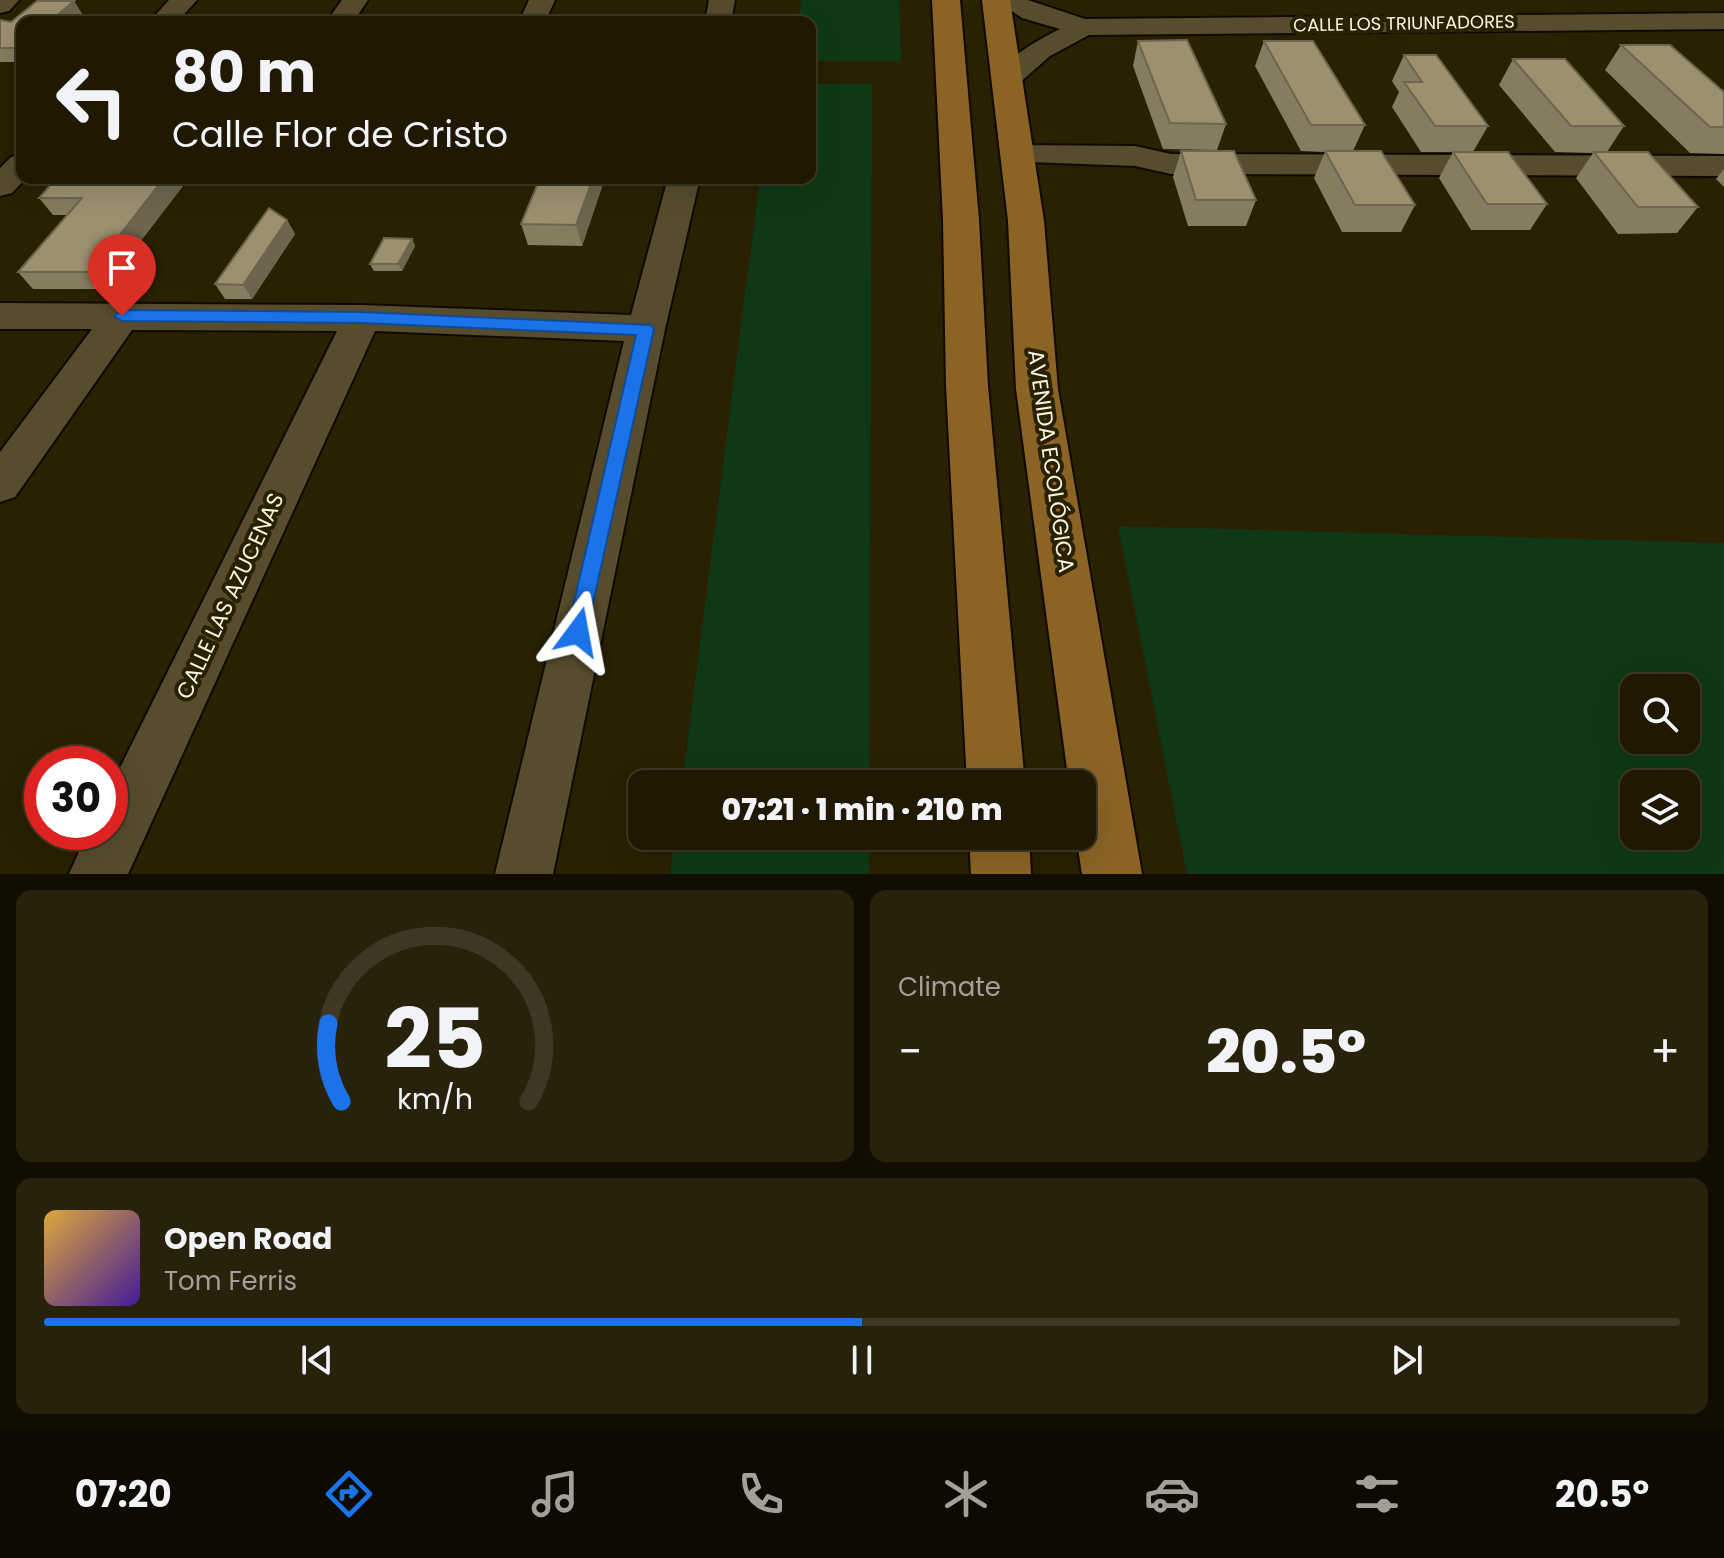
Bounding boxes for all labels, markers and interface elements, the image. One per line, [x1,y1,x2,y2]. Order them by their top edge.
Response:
street label: CALLE LOS TRIUNFADORES [1293,9,1515,37]
text: 80 m [172,33,316,112]
icon: left [40,48,144,152]
text: Calle Flor de Cristo [172,109,508,160]
pin [88,234,156,316]
icon: arrive [100,246,144,290]
street label: AVENIDA ECOLÓGICA [1020,348,1082,575]
street label: CALLE LAS AZUCENAS [169,488,291,704]
position arrow [536,590,620,674]
map controls [1620,674,1700,850]
button: search [1620,674,1700,754]
speed limit sign: 30 [24,746,128,850]
button: layers [1620,770,1700,850]
text: 07:21 · 1 min · 210 m [722,788,1002,831]
text: Climate [898,969,1001,1005]
text: 25 [384,981,486,1097]
text: 20.5° [1206,1010,1366,1094]
text: − [898,1021,922,1082]
text: + [1650,1021,1680,1082]
text: km/h [397,1079,473,1119]
text: Open Road [164,1217,332,1260]
text: Tom Ferris [164,1263,297,1299]
icon: previous [295,1338,339,1382]
icon: pause [840,1338,884,1382]
icon: next [1385,1338,1429,1382]
icon: directions [321,1466,377,1522]
icon: music [527,1466,583,1522]
icon: phone [733,1466,789,1522]
icon: climate [938,1466,994,1522]
icon: car [1144,1466,1200,1522]
icon: filters [1349,1466,1405,1522]
text: 07:20 [75,1469,172,1520]
text: 20.5° [1555,1469,1649,1520]

